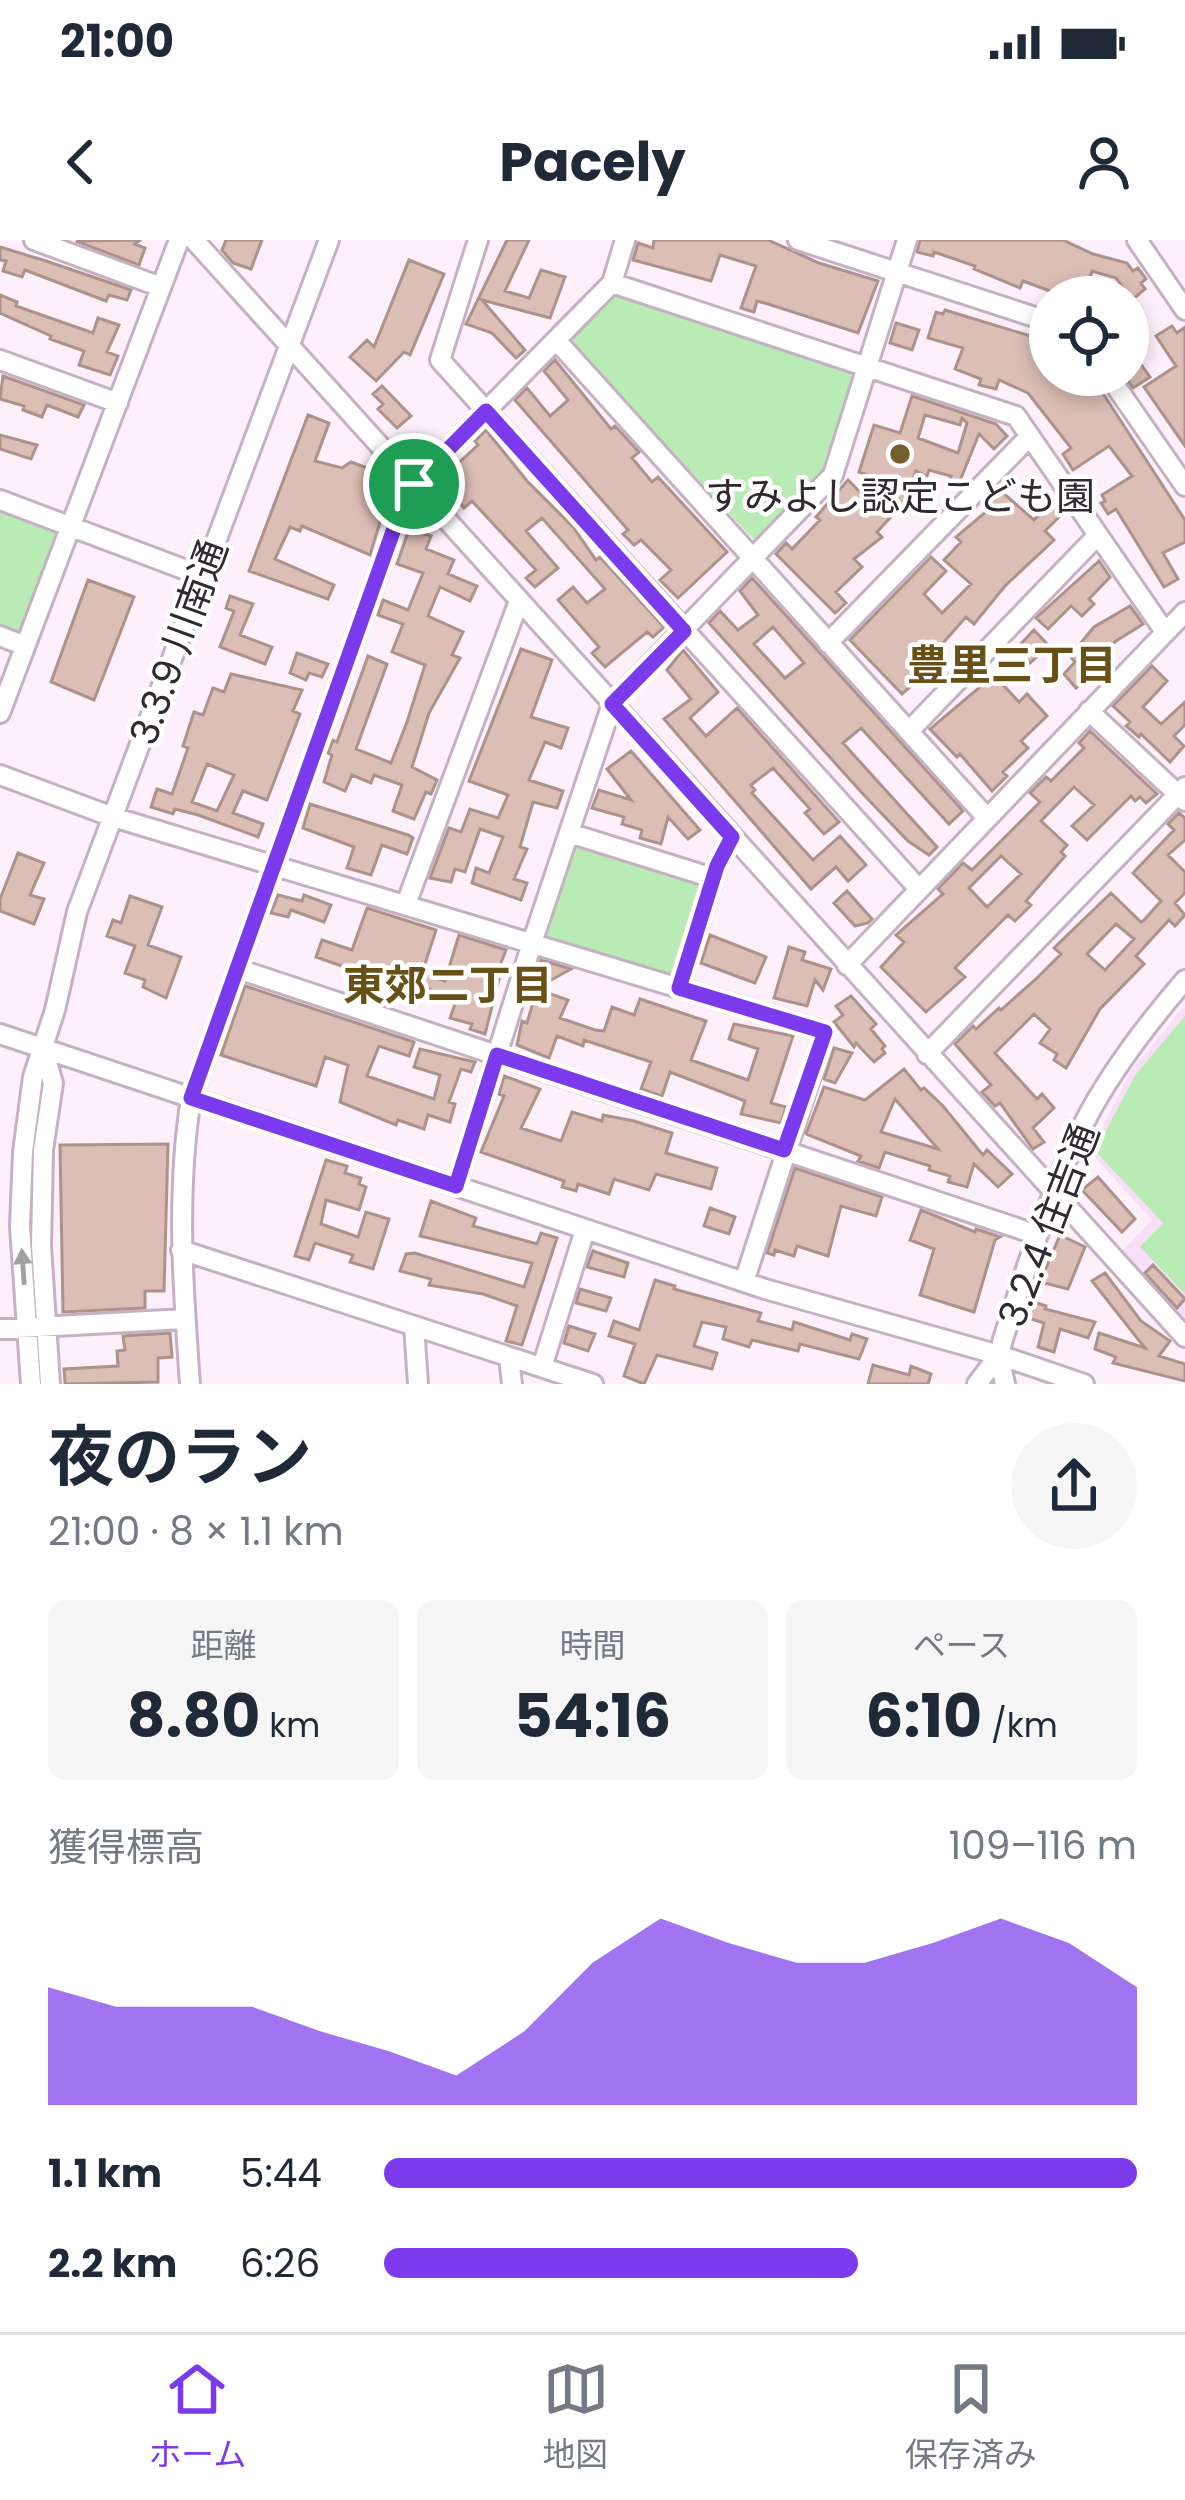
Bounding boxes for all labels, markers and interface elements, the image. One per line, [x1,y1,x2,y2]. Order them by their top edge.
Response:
text: 21:00 [60,10,174,73]
text: Pacely [499,124,686,200]
icon: back [48,129,114,195]
icon: person [1071,129,1137,195]
map controls [1029,276,1149,396]
button: locate [1029,276,1149,396]
pin [363,433,465,535]
marker: すみよし認定こども園 [887,441,913,467]
icon: arrive [381,451,447,517]
place label: すみよし認定こども園 [705,469,1095,524]
street label: 3.3.9 川南通 [116,532,241,752]
district label: 豊里三丁目 [907,636,1117,695]
district label: 東郊二丁目 [343,956,553,1015]
street label: 3.2.4 住吉通 [984,1116,1112,1335]
one-way arrow [13,1247,32,1285]
text: 夜のラン [48,1411,312,1503]
button: share [1011,1423,1137,1549]
text: 21:00 · 8 × 1.1 km [48,1504,344,1559]
text: 距離 [191,1622,257,1669]
text: 時間 [560,1622,626,1669]
text: ペース [913,1622,1010,1669]
text: 8.80 [127,1674,261,1758]
text: 54:16 [514,1674,671,1758]
text: 6:10 [865,1674,982,1758]
text: km [261,1702,320,1749]
text: /km [982,1702,1058,1749]
text: 109–116 m [949,1818,1137,1873]
text: 獲得標高 [48,1820,204,1875]
text: 1.1 km [48,2146,162,2201]
text: 5:44 [240,2146,322,2201]
text: 2.2 km [48,2236,177,2291]
text: 6:26 [240,2236,320,2291]
tab: ホーム [148,2356,246,2480]
tab: 地図 [543,2356,609,2480]
tab: 保存済み [905,2356,1037,2480]

